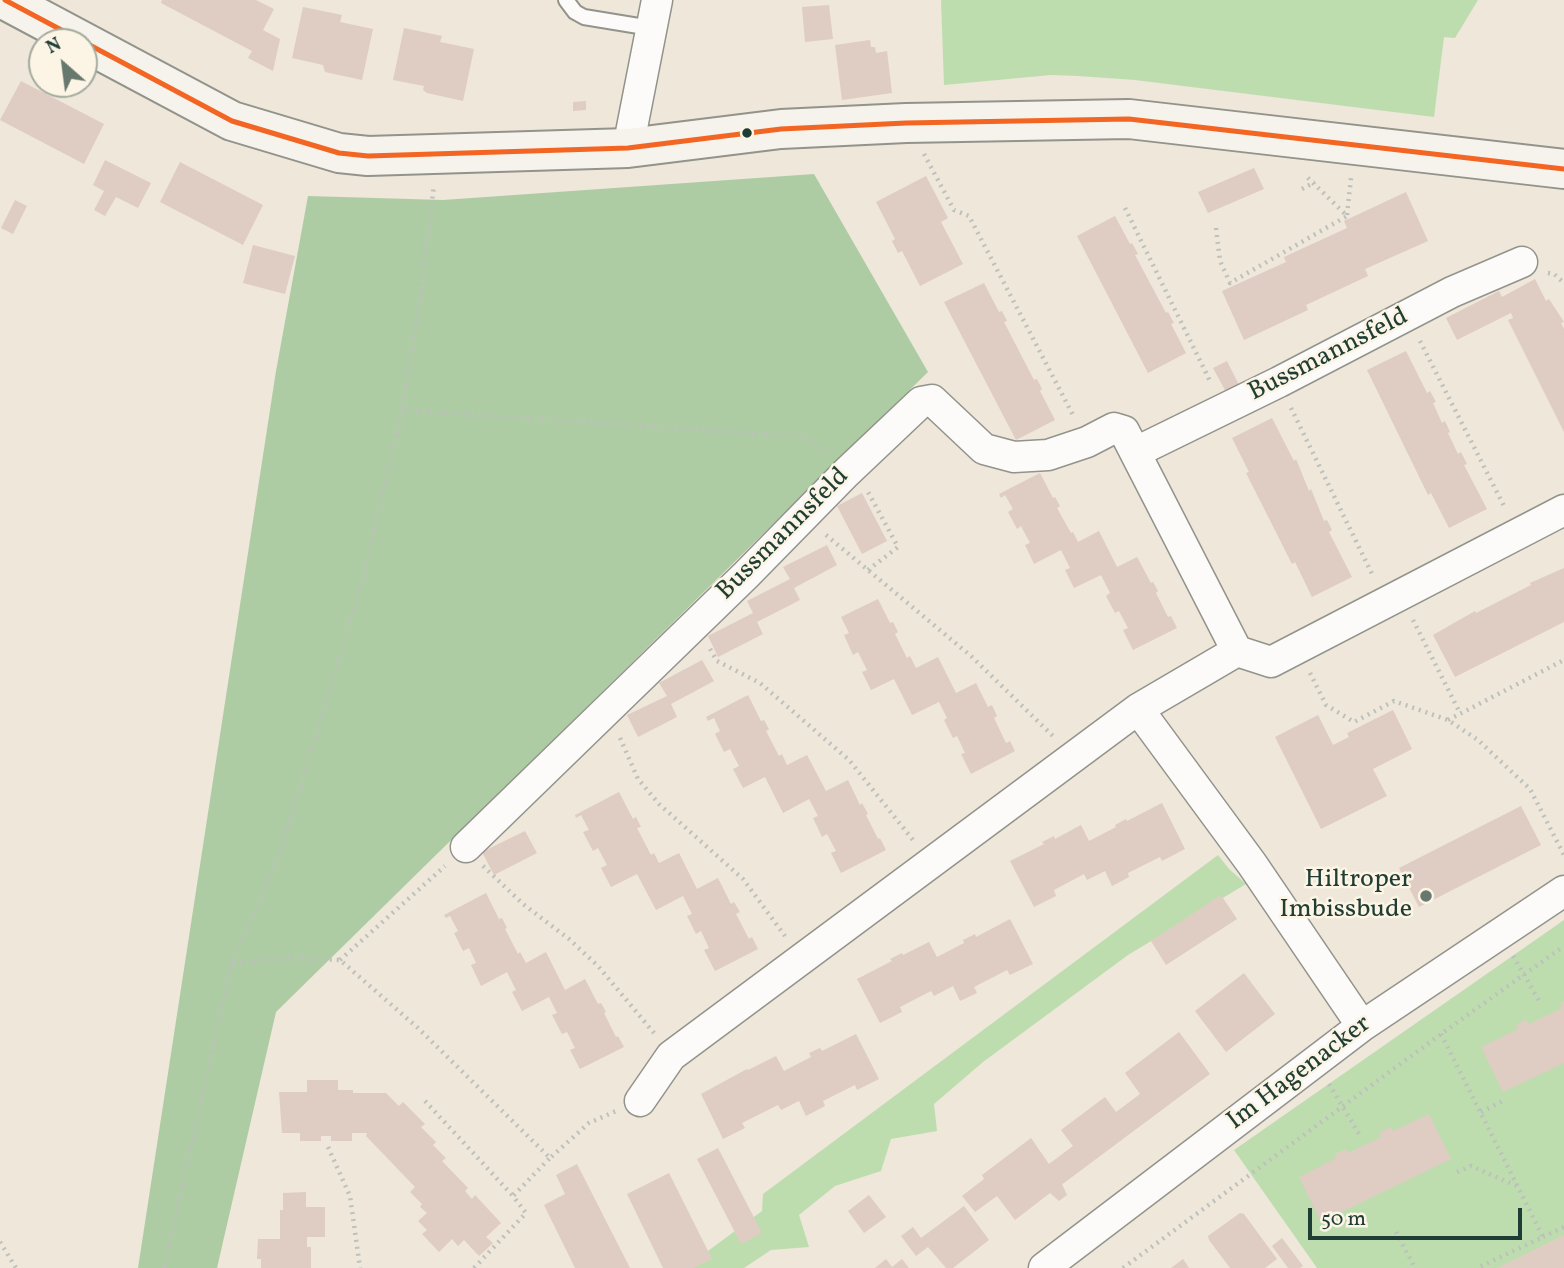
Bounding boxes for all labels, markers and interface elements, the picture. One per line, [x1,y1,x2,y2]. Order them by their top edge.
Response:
north arrow [28,28,98,98]
text: N [42,32,66,61]
unlabelled marker [740,126,754,140]
street label: Bussmannsfeld [1244,302,1414,410]
street label: Bussmannsfeld [711,462,857,608]
place label: Hiltroper Imbissbude [1280,865,1412,926]
marker: Hiltroper Imbissbude [1418,888,1434,904]
street label: Im Hagenacker [1222,1010,1378,1138]
scale bar [1312,1194,1526,1238]
text: 50 m [1321,1205,1366,1234]

